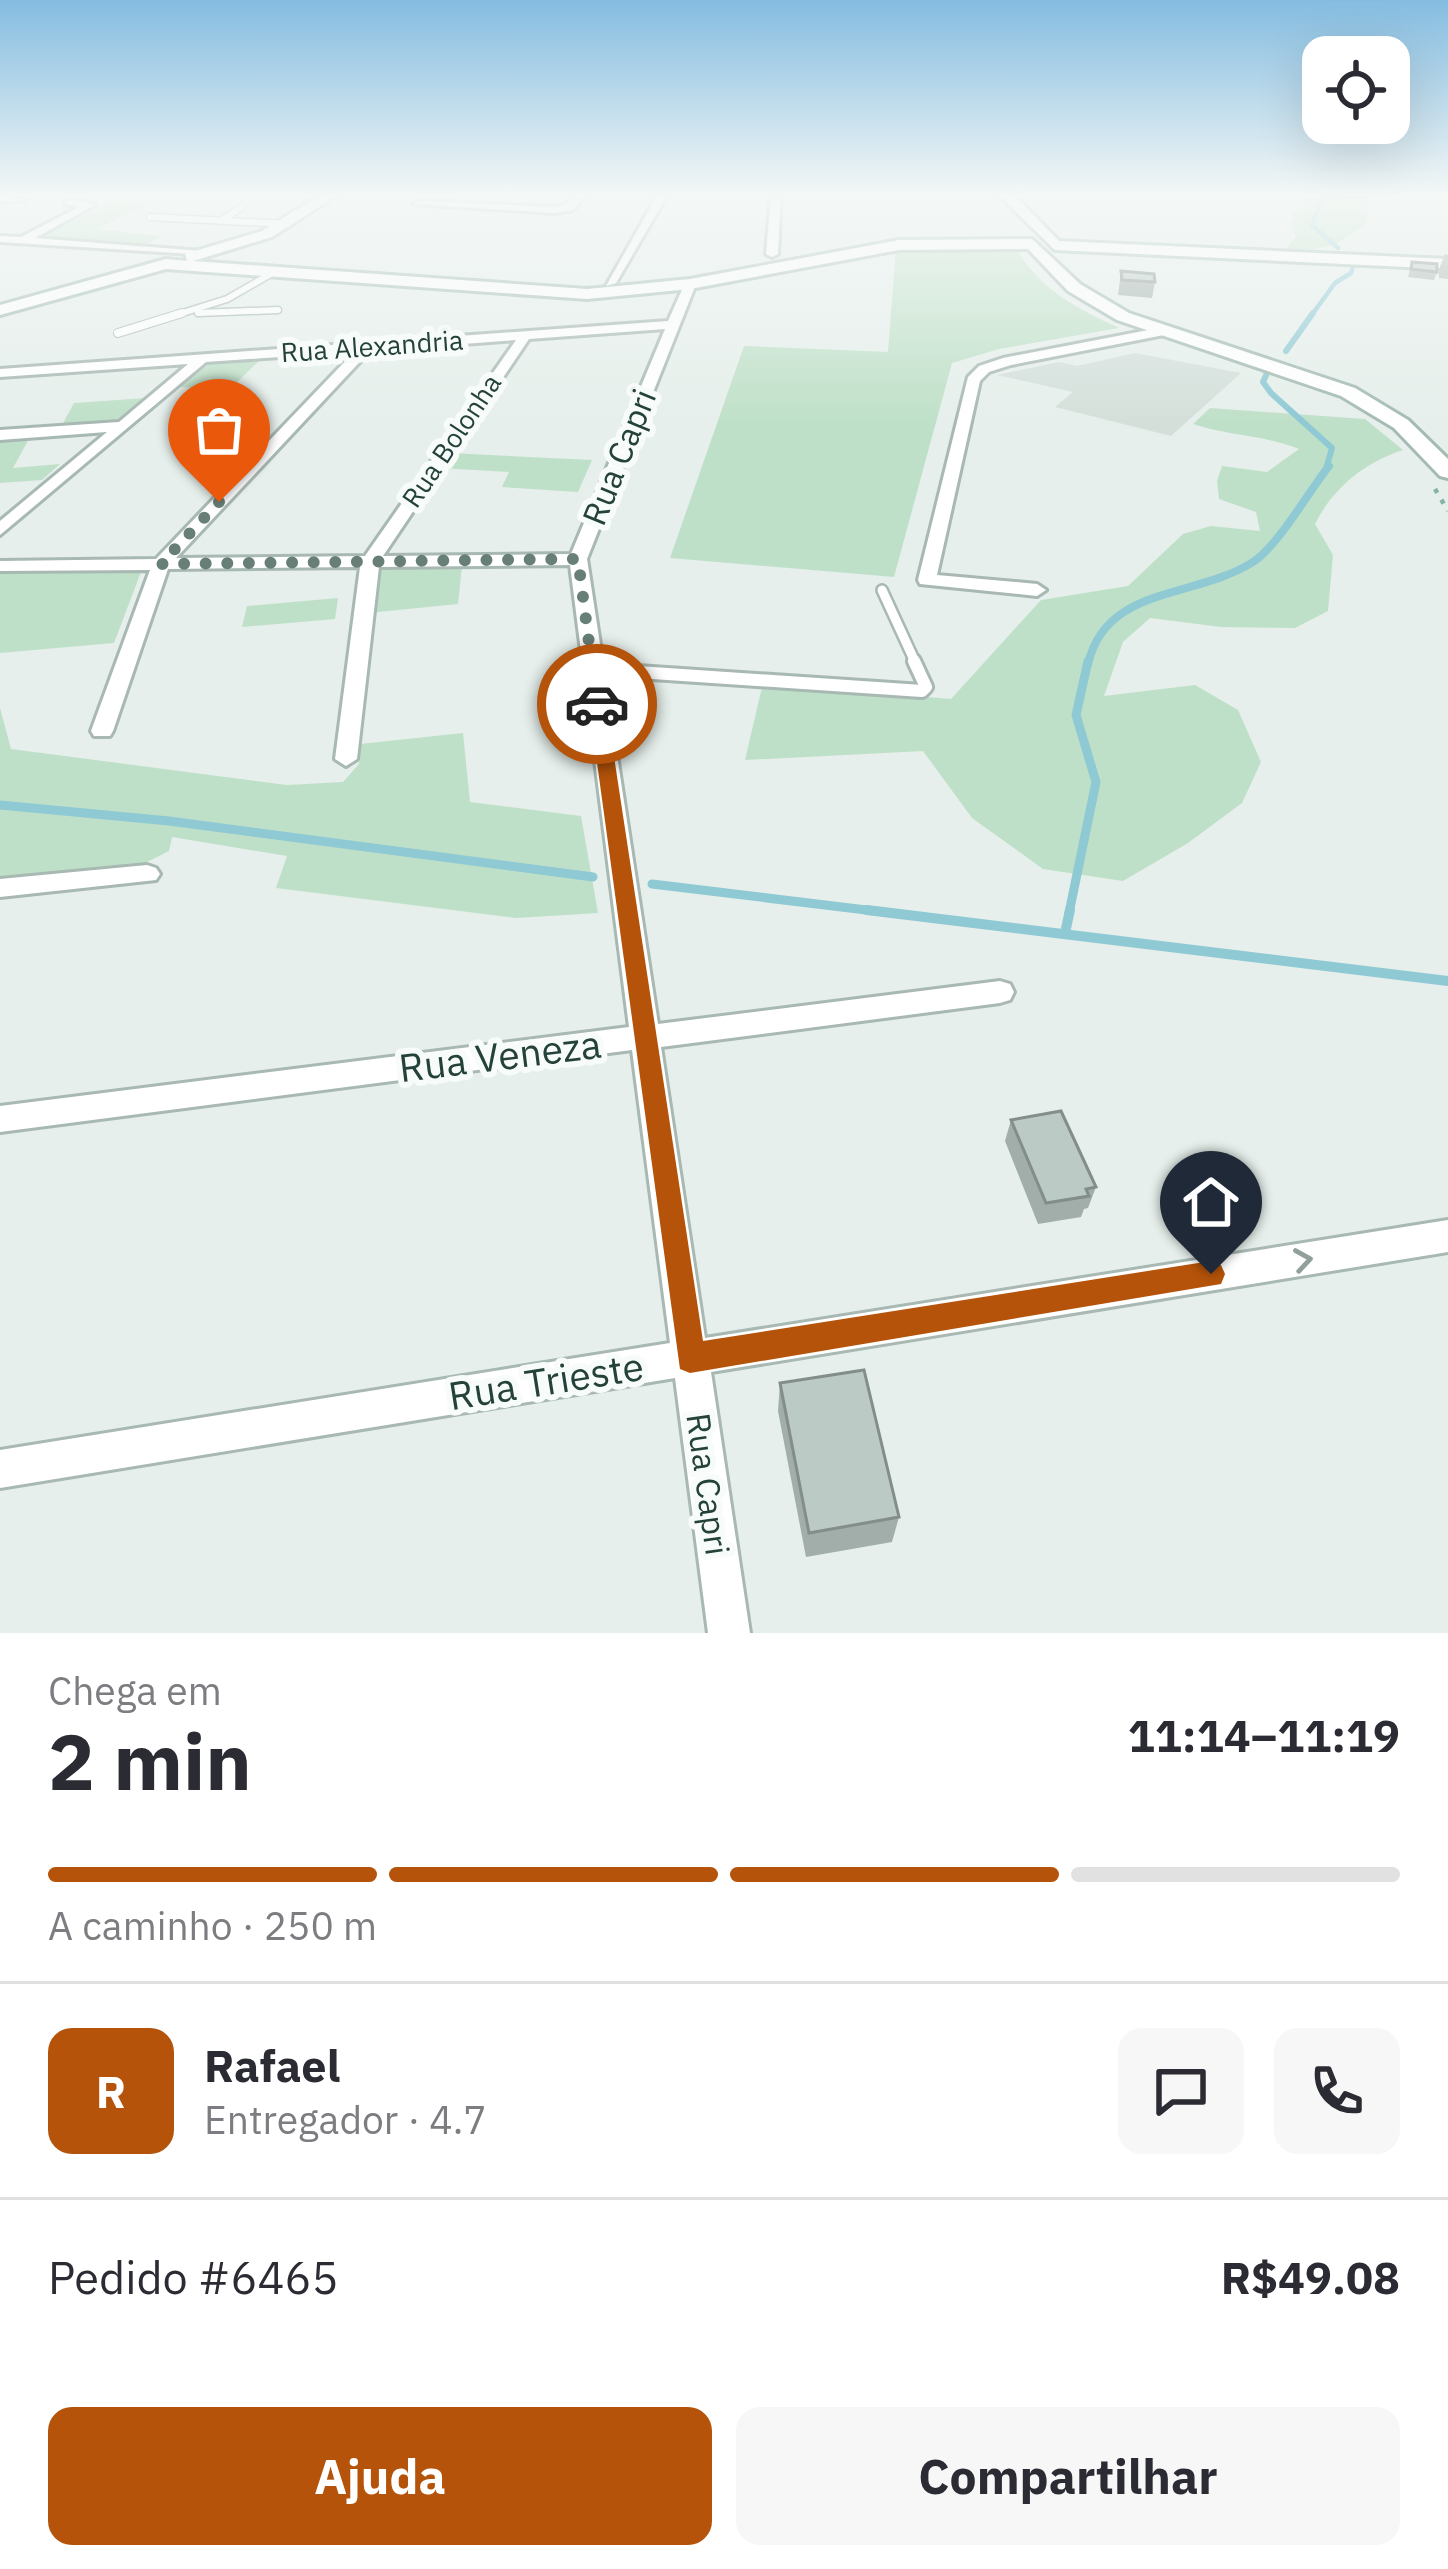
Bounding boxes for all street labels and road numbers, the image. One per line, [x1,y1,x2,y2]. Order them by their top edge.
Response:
street label: Rua Alexandria [280,322,464,369]
street label: Rua Bolonha [393,367,508,514]
street label: Rua Capri [572,383,665,531]
street label: Rua Veneza [396,1018,604,1093]
street label: Rua Trieste [445,1340,647,1421]
street label: Rua Capri [677,1410,740,1558]

